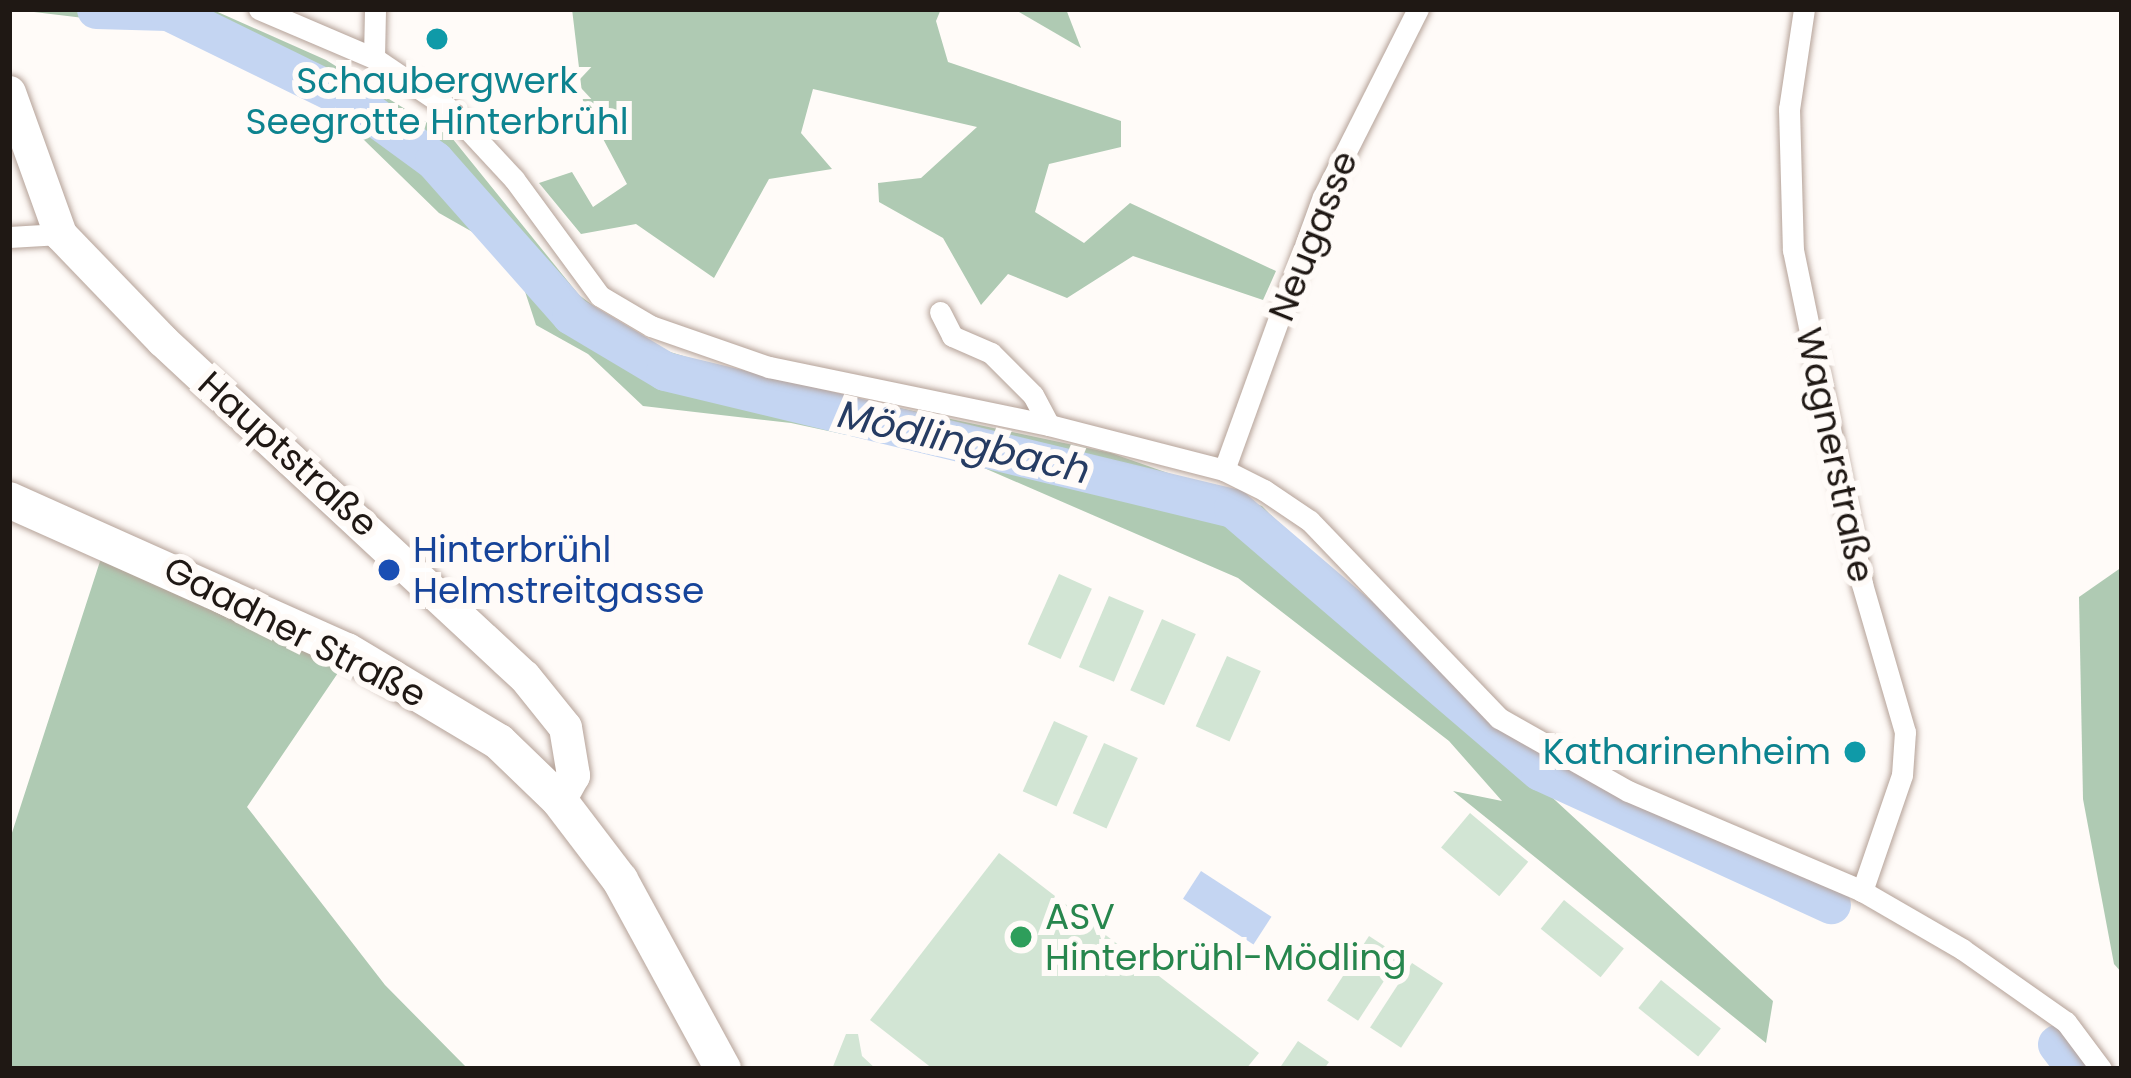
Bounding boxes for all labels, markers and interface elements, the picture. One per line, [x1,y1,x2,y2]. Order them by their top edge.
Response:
marker: Schaubergwerk Seegrotte Hinterbrühl [424,26,450,52]
place label: Schaubergwerk Seegrotte Hinterbrühl [245,58,629,143]
street label: Neugasse [1259,145,1367,327]
street label: Wagnerstraße [1787,324,1883,586]
street label: Hauptstraße [189,362,387,546]
water label: Mödlingbach [834,391,1094,495]
place label: Hinterbrühl Helmstreitgasse [413,527,704,612]
street label: Gaadner Straße [157,547,433,717]
marker: Hinterbrühl Helmstreitgasse [376,557,402,583]
place label: Katharinenheim [1543,730,1831,774]
marker: Katharinenheim [1842,739,1868,765]
place label: ASV Hinterbrühl-Mödling [1045,894,1407,979]
marker: ASV Hinterbrühl-Mödling [1008,924,1034,950]

